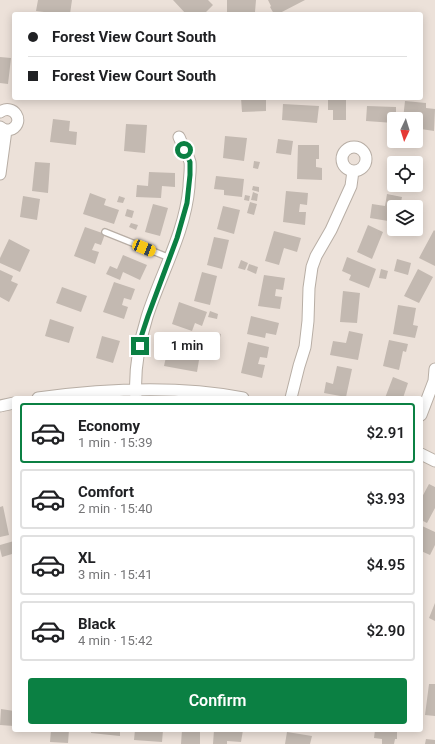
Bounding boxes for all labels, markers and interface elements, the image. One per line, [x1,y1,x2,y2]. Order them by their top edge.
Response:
text: Forest View Court South [52,28,216,46]
text: Forest View Court South [52,67,216,85]
north arrow [387,112,423,148]
map controls [387,112,423,236]
route start [175,141,193,159]
button: locate [387,156,423,192]
button: layers [387,200,423,236]
car [131,238,157,258]
callout: 1 min [154,332,220,360]
route end [131,337,149,355]
text: 1 min [171,338,203,353]
icon: car [30,415,66,451]
text: Economy [78,417,140,435]
text: $2.91 [366,424,405,442]
text: 1 min · 15:39 [78,435,153,450]
icon: car [30,481,66,517]
text: Comfort [78,483,134,501]
text: $3.93 [366,490,405,508]
text: 2 min · 15:40 [78,501,153,516]
icon: car [30,547,66,583]
text: XL [78,549,96,567]
text: $4.95 [366,556,405,574]
text: 3 min · 15:41 [78,567,153,582]
icon: car [30,613,66,649]
text: Black [78,615,115,633]
text: $2.90 [366,622,405,640]
text: 4 min · 15:42 [78,633,153,648]
button: Confirm [28,678,407,724]

